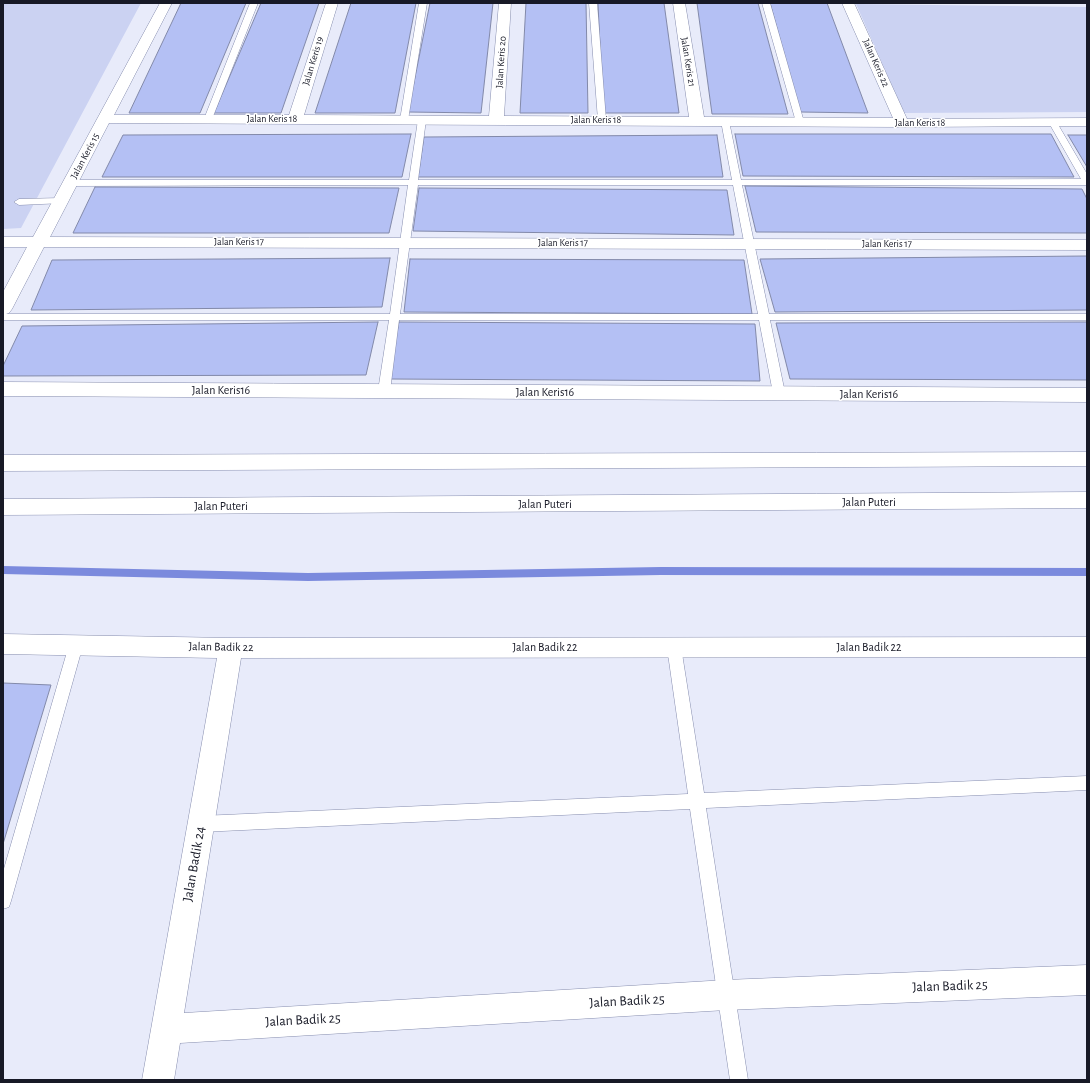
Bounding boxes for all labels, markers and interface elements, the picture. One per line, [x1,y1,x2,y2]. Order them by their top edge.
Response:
street label: Jalan Keris 19 [300,35,326,87]
street label: Jalan Keris 20 [493,36,509,88]
street label: Jalan Keris 21 [678,36,698,88]
street label: Jalan Keris 22 [860,37,892,89]
street label: Jalan Keris 18 [247,113,297,125]
street label: Jalan Keris 18 [571,114,621,126]
street label: Jalan Keris 18 [895,117,945,129]
street label: Jalan Keris 15 [68,131,102,181]
street label: Jalan Keris 17 [214,236,264,248]
street label: Jalan Keris 17 [538,237,588,249]
street label: Jalan Keris 17 [862,238,912,250]
street label: Jalan Keris16 [192,383,250,397]
street label: Jalan Keris16 [516,385,574,399]
street label: Jalan Keris16 [840,387,898,401]
street label: Jalan Puteri [842,495,896,509]
street label: Jalan Puteri [518,497,572,511]
street label: Jalan Puteri [194,499,248,513]
street label: Jalan Badik 22 [188,639,254,655]
street label: Jalan Badik 22 [512,640,578,654]
street label: Jalan Badik 22 [836,640,902,654]
street label: Jalan Badik 24 [179,825,209,903]
street label: Jalan Badik 25 [912,976,988,996]
street label: Jalan Badik 25 [589,991,665,1011]
street label: Jalan Badik 25 [265,1010,341,1030]

